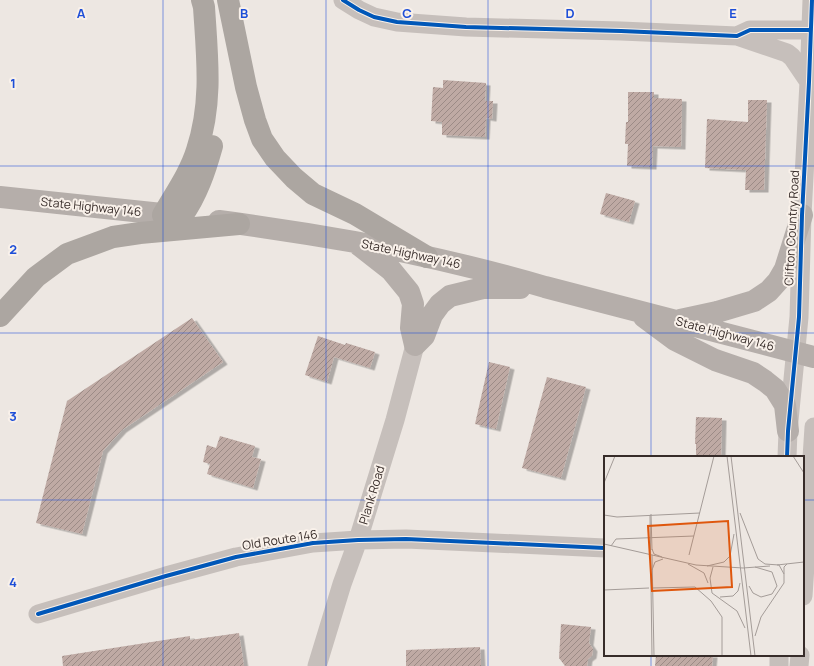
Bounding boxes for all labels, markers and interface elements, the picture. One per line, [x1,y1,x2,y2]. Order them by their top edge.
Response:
text: A [77,4,86,22]
text: B [240,4,248,22]
text: C [402,4,412,22]
text: D [565,4,575,22]
text: E [729,4,737,22]
text: 1 [10,74,16,92]
street label: Clifton Country Road [780,170,803,286]
street label: State Highway 146 [40,193,142,220]
street label: State Highway 146 [360,235,462,272]
text: 2 [9,240,17,258]
street label: State Highway 146 [674,312,776,355]
text: 3 [9,407,17,425]
inset map [604,456,804,656]
street label: Plank Road [355,463,389,526]
street label: Old Route 146 [241,525,319,554]
text: 4 [9,573,17,591]

